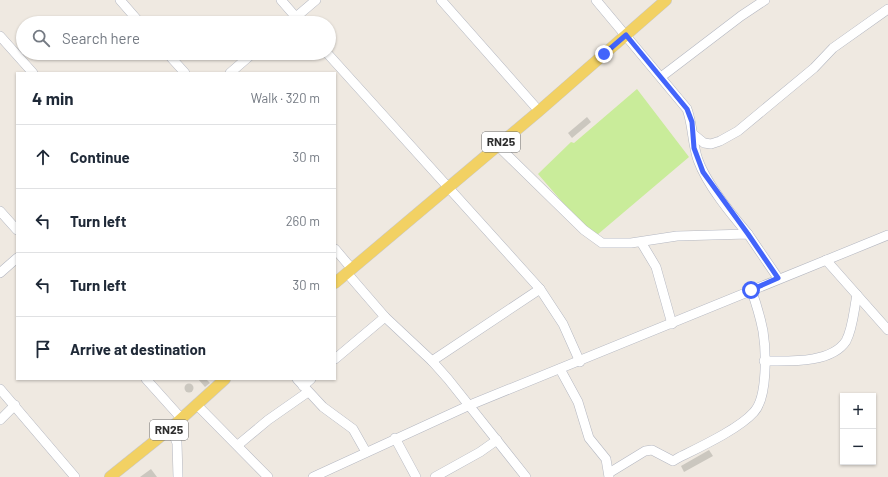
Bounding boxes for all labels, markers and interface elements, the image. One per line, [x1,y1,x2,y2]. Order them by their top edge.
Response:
search box [16,16,336,60]
icon: search [30,27,52,49]
text: Search here [62,29,140,47]
route end [595,45,613,63]
text: 4 min [32,88,74,108]
text: Walk · 320 m [251,90,320,106]
road number: RN25 [482,132,520,152]
icon: ahead [32,146,54,168]
text: Continue [70,148,130,166]
text: 30 m [293,149,320,165]
icon: left [32,210,54,232]
text: Turn left [70,212,126,230]
text: 260 m [286,213,320,229]
icon: left [32,274,54,296]
text: Turn left [70,276,126,294]
text: 30 m [293,277,320,293]
route start [742,281,760,299]
icon: arrive [32,338,54,360]
text: Arrive at destination [70,340,206,358]
map controls [840,393,876,465]
button: + [840,393,876,429]
road number: RN25 [150,420,188,440]
button: − [840,429,876,465]

